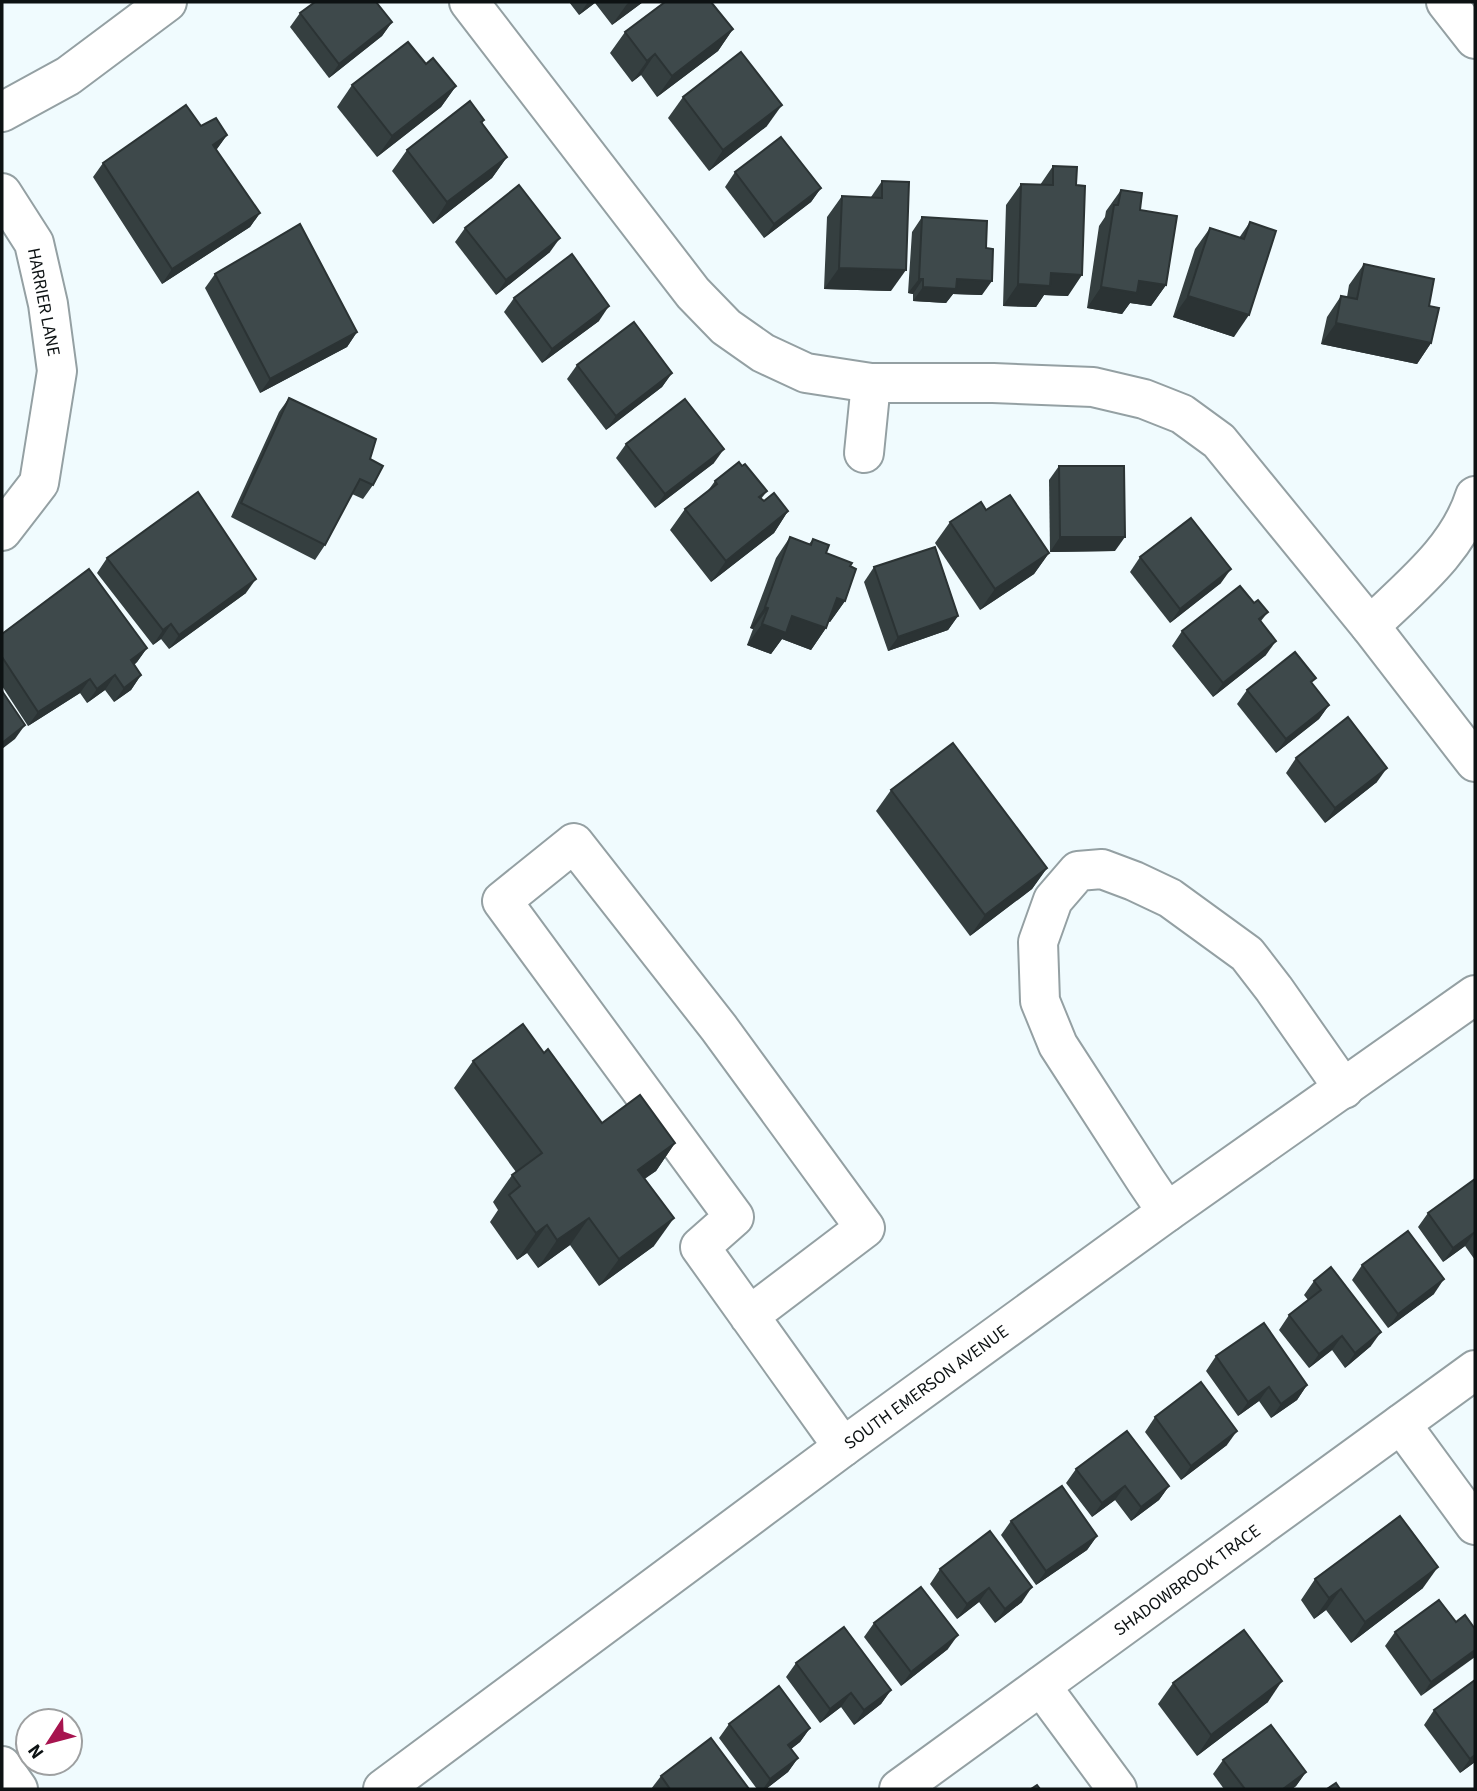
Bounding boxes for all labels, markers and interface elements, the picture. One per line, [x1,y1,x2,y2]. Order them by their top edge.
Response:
street label: HARRIER LANE [21,246,66,358]
street label: SOUTH EMERSON AVENUE [839,1319,1014,1456]
street label: SHADOWBROOK TRACE [1109,1519,1266,1642]
north arrow [14,1707,84,1777]
text: N [22,1738,51,1764]

